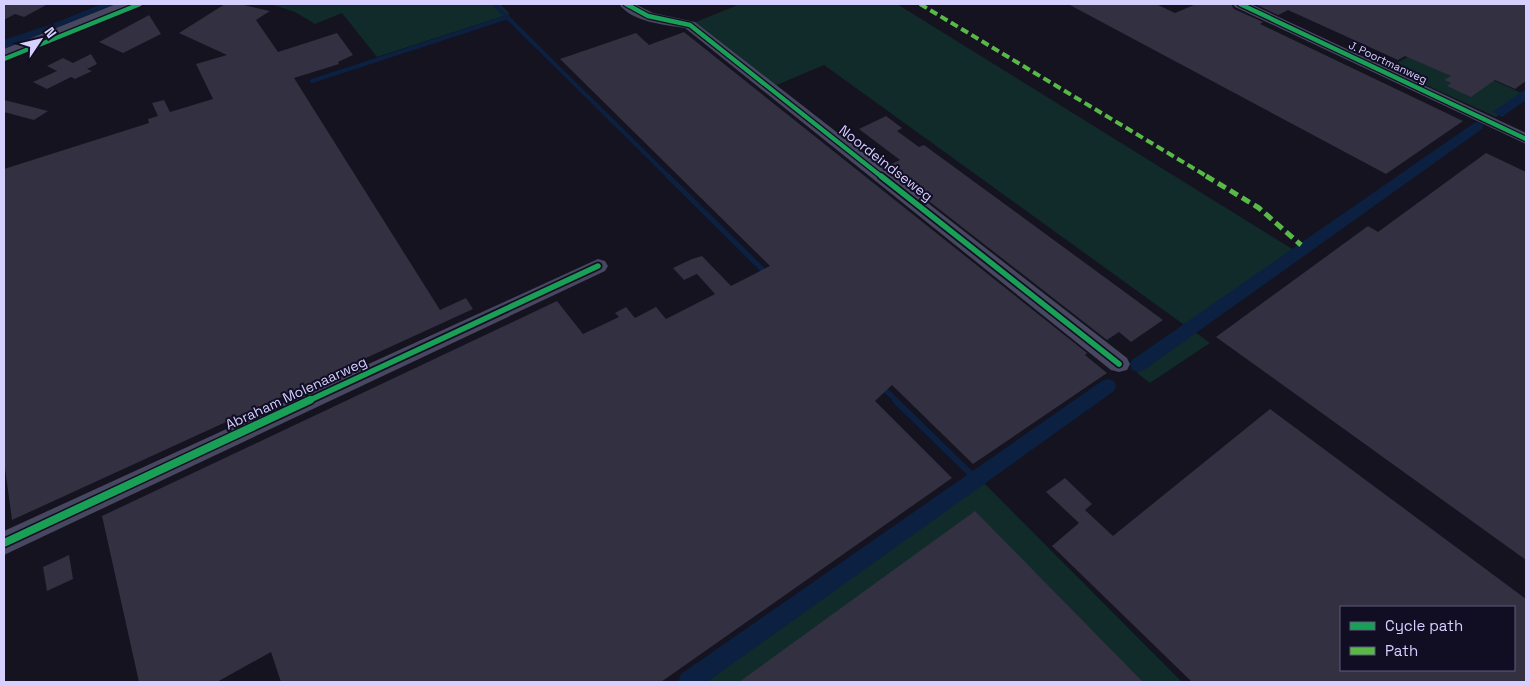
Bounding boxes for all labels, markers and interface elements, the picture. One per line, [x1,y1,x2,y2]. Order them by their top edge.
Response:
north arrow [15,15,65,65]
text: N [41,24,61,42]
street label: J. Poortmanweg [1346,38,1430,86]
street label: Noordeindseweg [836,121,936,205]
street label: Abraham Molenaarweg [222,352,370,434]
legend [1340,606,1515,671]
text: Cycle path [1385,616,1463,635]
text: Path [1385,641,1418,660]

